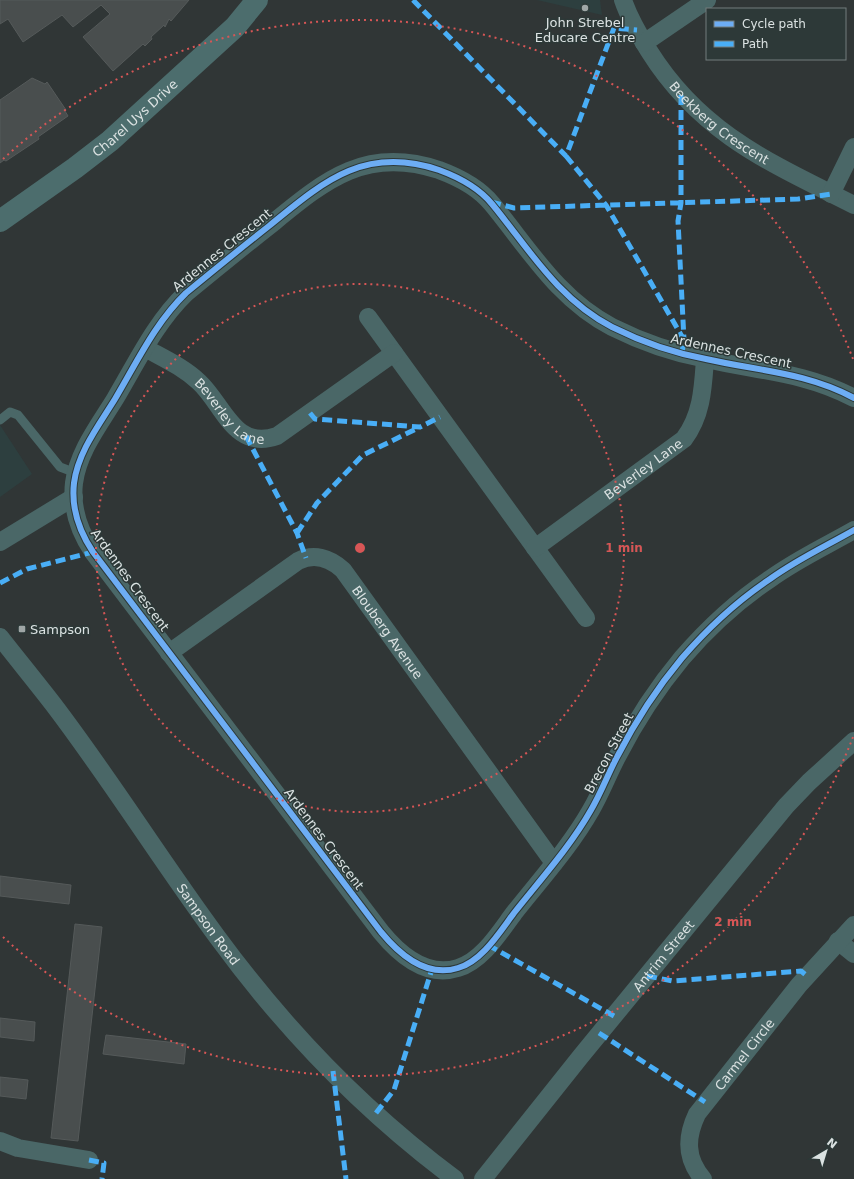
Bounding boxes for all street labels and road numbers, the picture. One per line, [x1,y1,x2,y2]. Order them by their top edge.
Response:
street label: Charel Uys Drive [89,76,180,159]
street label: Beekberg Crescent [667,78,772,167]
street label: Ardennes Crescent [169,205,275,295]
street label: Ardennes Crescent [669,331,793,371]
street label: Beverley Lane [192,375,264,447]
street label: Beverley Lane [601,435,685,502]
street label: Ardennes Crescent [88,526,172,634]
street label: Blouberg Avenue [349,583,426,681]
street label: Brecon Street [581,710,637,796]
street label: Ardennes Crescent [281,785,367,893]
street label: Sampson Road [174,881,243,968]
street label: Antrim Street [630,917,697,994]
street label: Carmel Circle [711,1015,777,1093]

